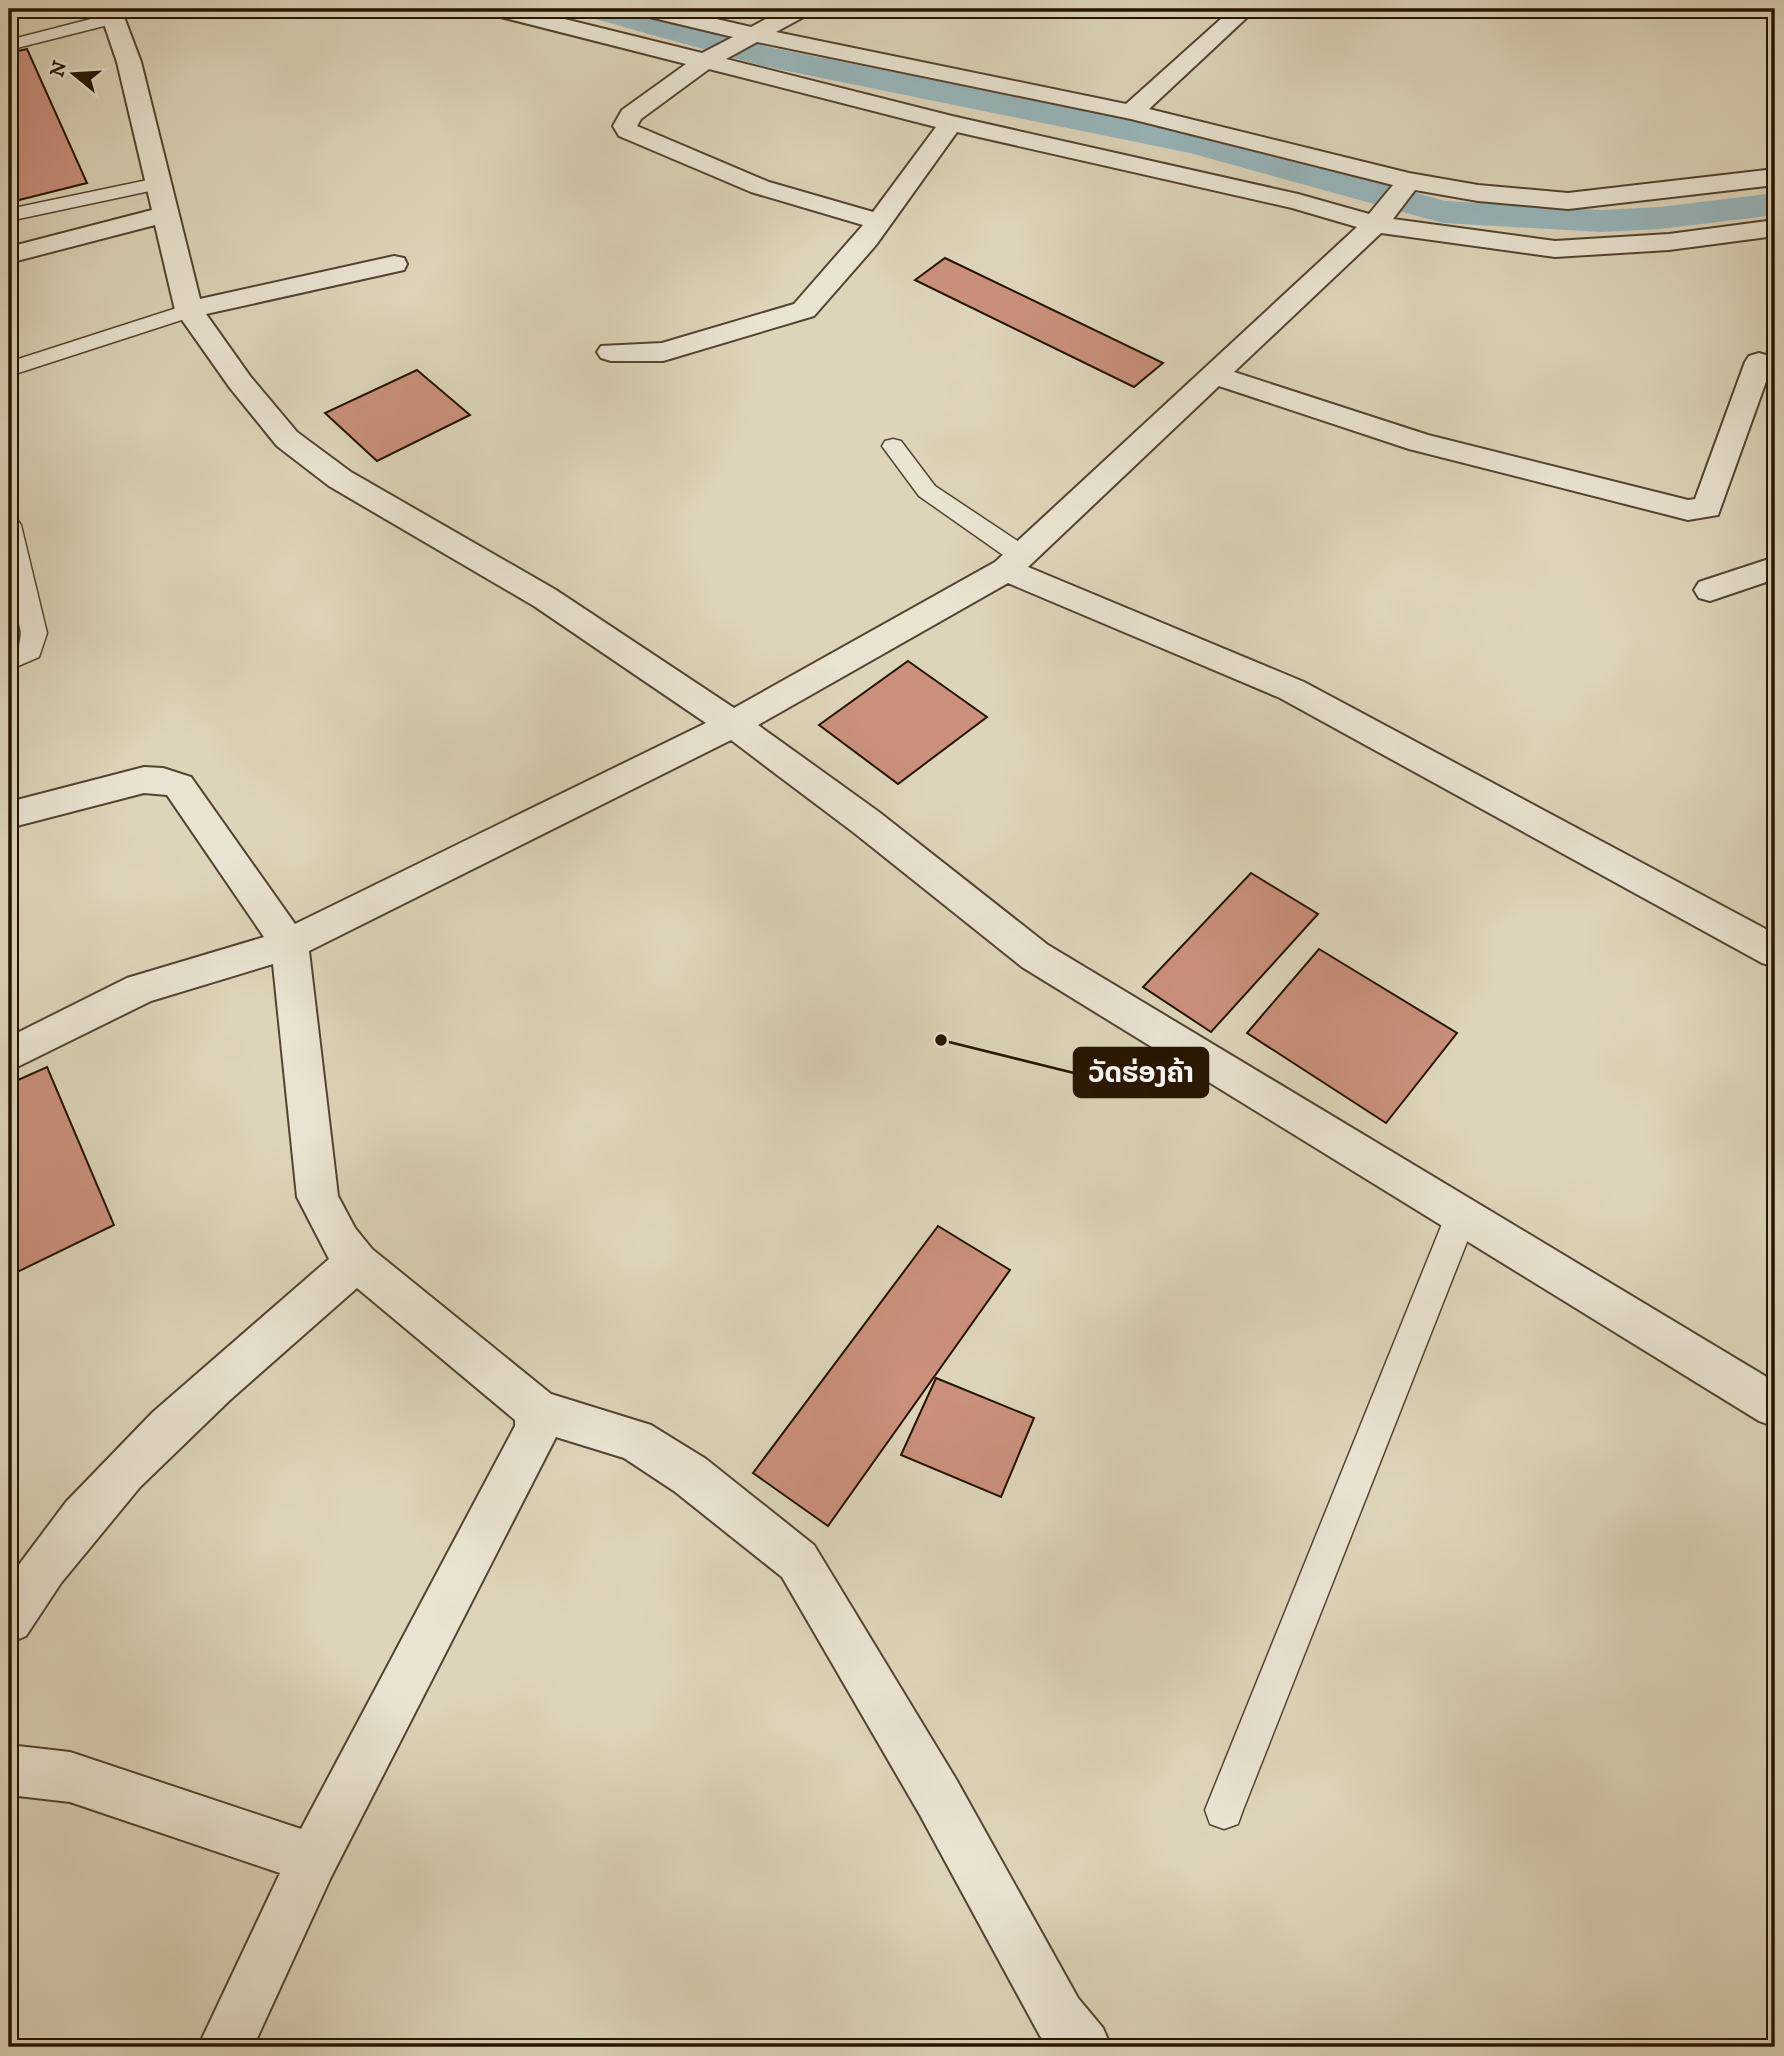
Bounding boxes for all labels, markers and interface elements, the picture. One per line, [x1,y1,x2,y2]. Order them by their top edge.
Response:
north arrow [38,38,108,108]
text: N [46,58,73,80]
callout: ວັດຮ່ອງຄ້າ [1074,1048,1208,1097]
text: ວັດຮ່ອງຄ້າ [1088,1056,1194,1091]

